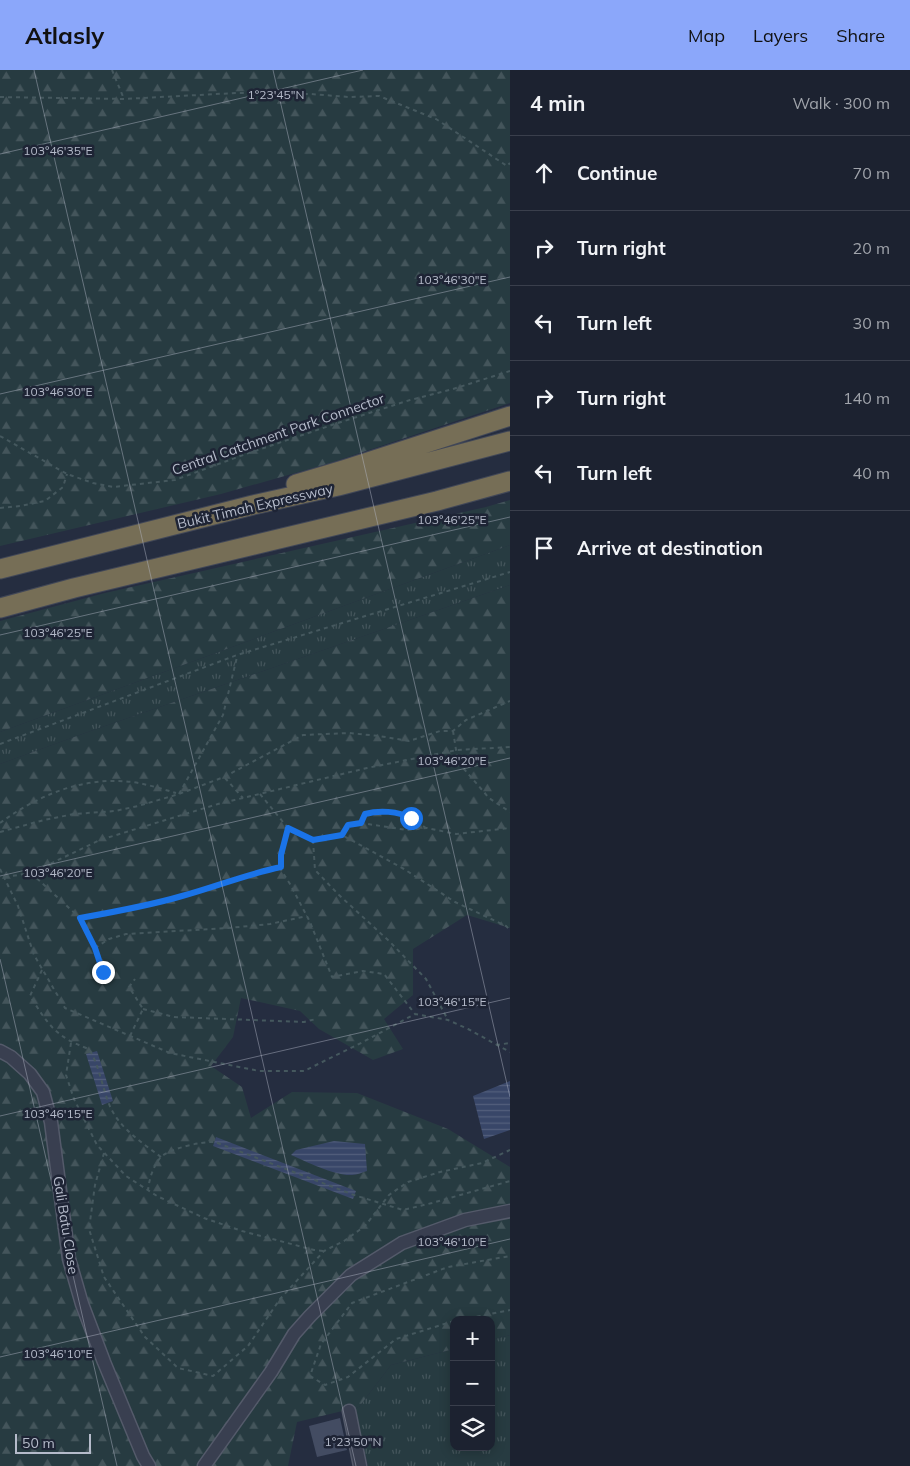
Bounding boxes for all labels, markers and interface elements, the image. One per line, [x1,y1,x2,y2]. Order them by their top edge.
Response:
text: Atlasly [25,20,104,50]
text: Map [688,24,725,47]
text: Layers [753,24,808,47]
text: Share [836,24,885,47]
text: 1°23'45"N [248,87,304,102]
text: 4 min [530,90,585,116]
text: Walk · 300 m [792,93,890,113]
text: 103°46'35"E [23,143,93,158]
icon: ahead [530,159,558,187]
text: Continue [577,161,657,185]
text: 70 m [853,163,890,183]
icon: right [530,234,558,262]
text: Turn right [577,236,666,260]
text: 20 m [853,238,890,258]
text: 103°46'30"E [417,272,487,287]
icon: left [530,309,558,337]
text: Turn left [577,311,652,335]
text: 30 m [853,313,890,333]
text: 103°46'30"E [23,384,93,399]
icon: right [530,384,558,412]
text: Turn right [577,386,666,410]
text: 140 m [843,388,890,408]
street label: Central Catchment Park Connector [169,389,388,479]
icon: left [530,459,558,487]
text: Turn left [577,461,652,485]
text: 40 m [853,463,890,483]
street label: Bukit Timah Expressway [175,479,335,533]
text: 103°46'25"E [417,512,487,527]
icon: arrive [530,534,558,562]
text: Arrive at destination [577,536,763,560]
text: 103°46'25"E [23,625,93,640]
text: 103°46'20"E [417,753,487,768]
route start [400,807,423,830]
text: 103°46'20"E [23,865,93,880]
route end [92,961,115,984]
text: 103°46'15"E [417,994,487,1009]
text: 103°46'15"E [23,1106,93,1121]
street label: Gali Batu Close [49,1175,83,1275]
text: 103°46'10"E [417,1234,487,1249]
map controls [450,1316,495,1451]
button: + [450,1316,495,1361]
text: 103°46'10"E [23,1346,93,1361]
button: − [450,1361,495,1406]
button: layers [450,1406,495,1451]
scale bar [15,1431,91,1454]
text: 50 m [22,1434,55,1452]
text: 1°23'50"N [325,1434,381,1449]

